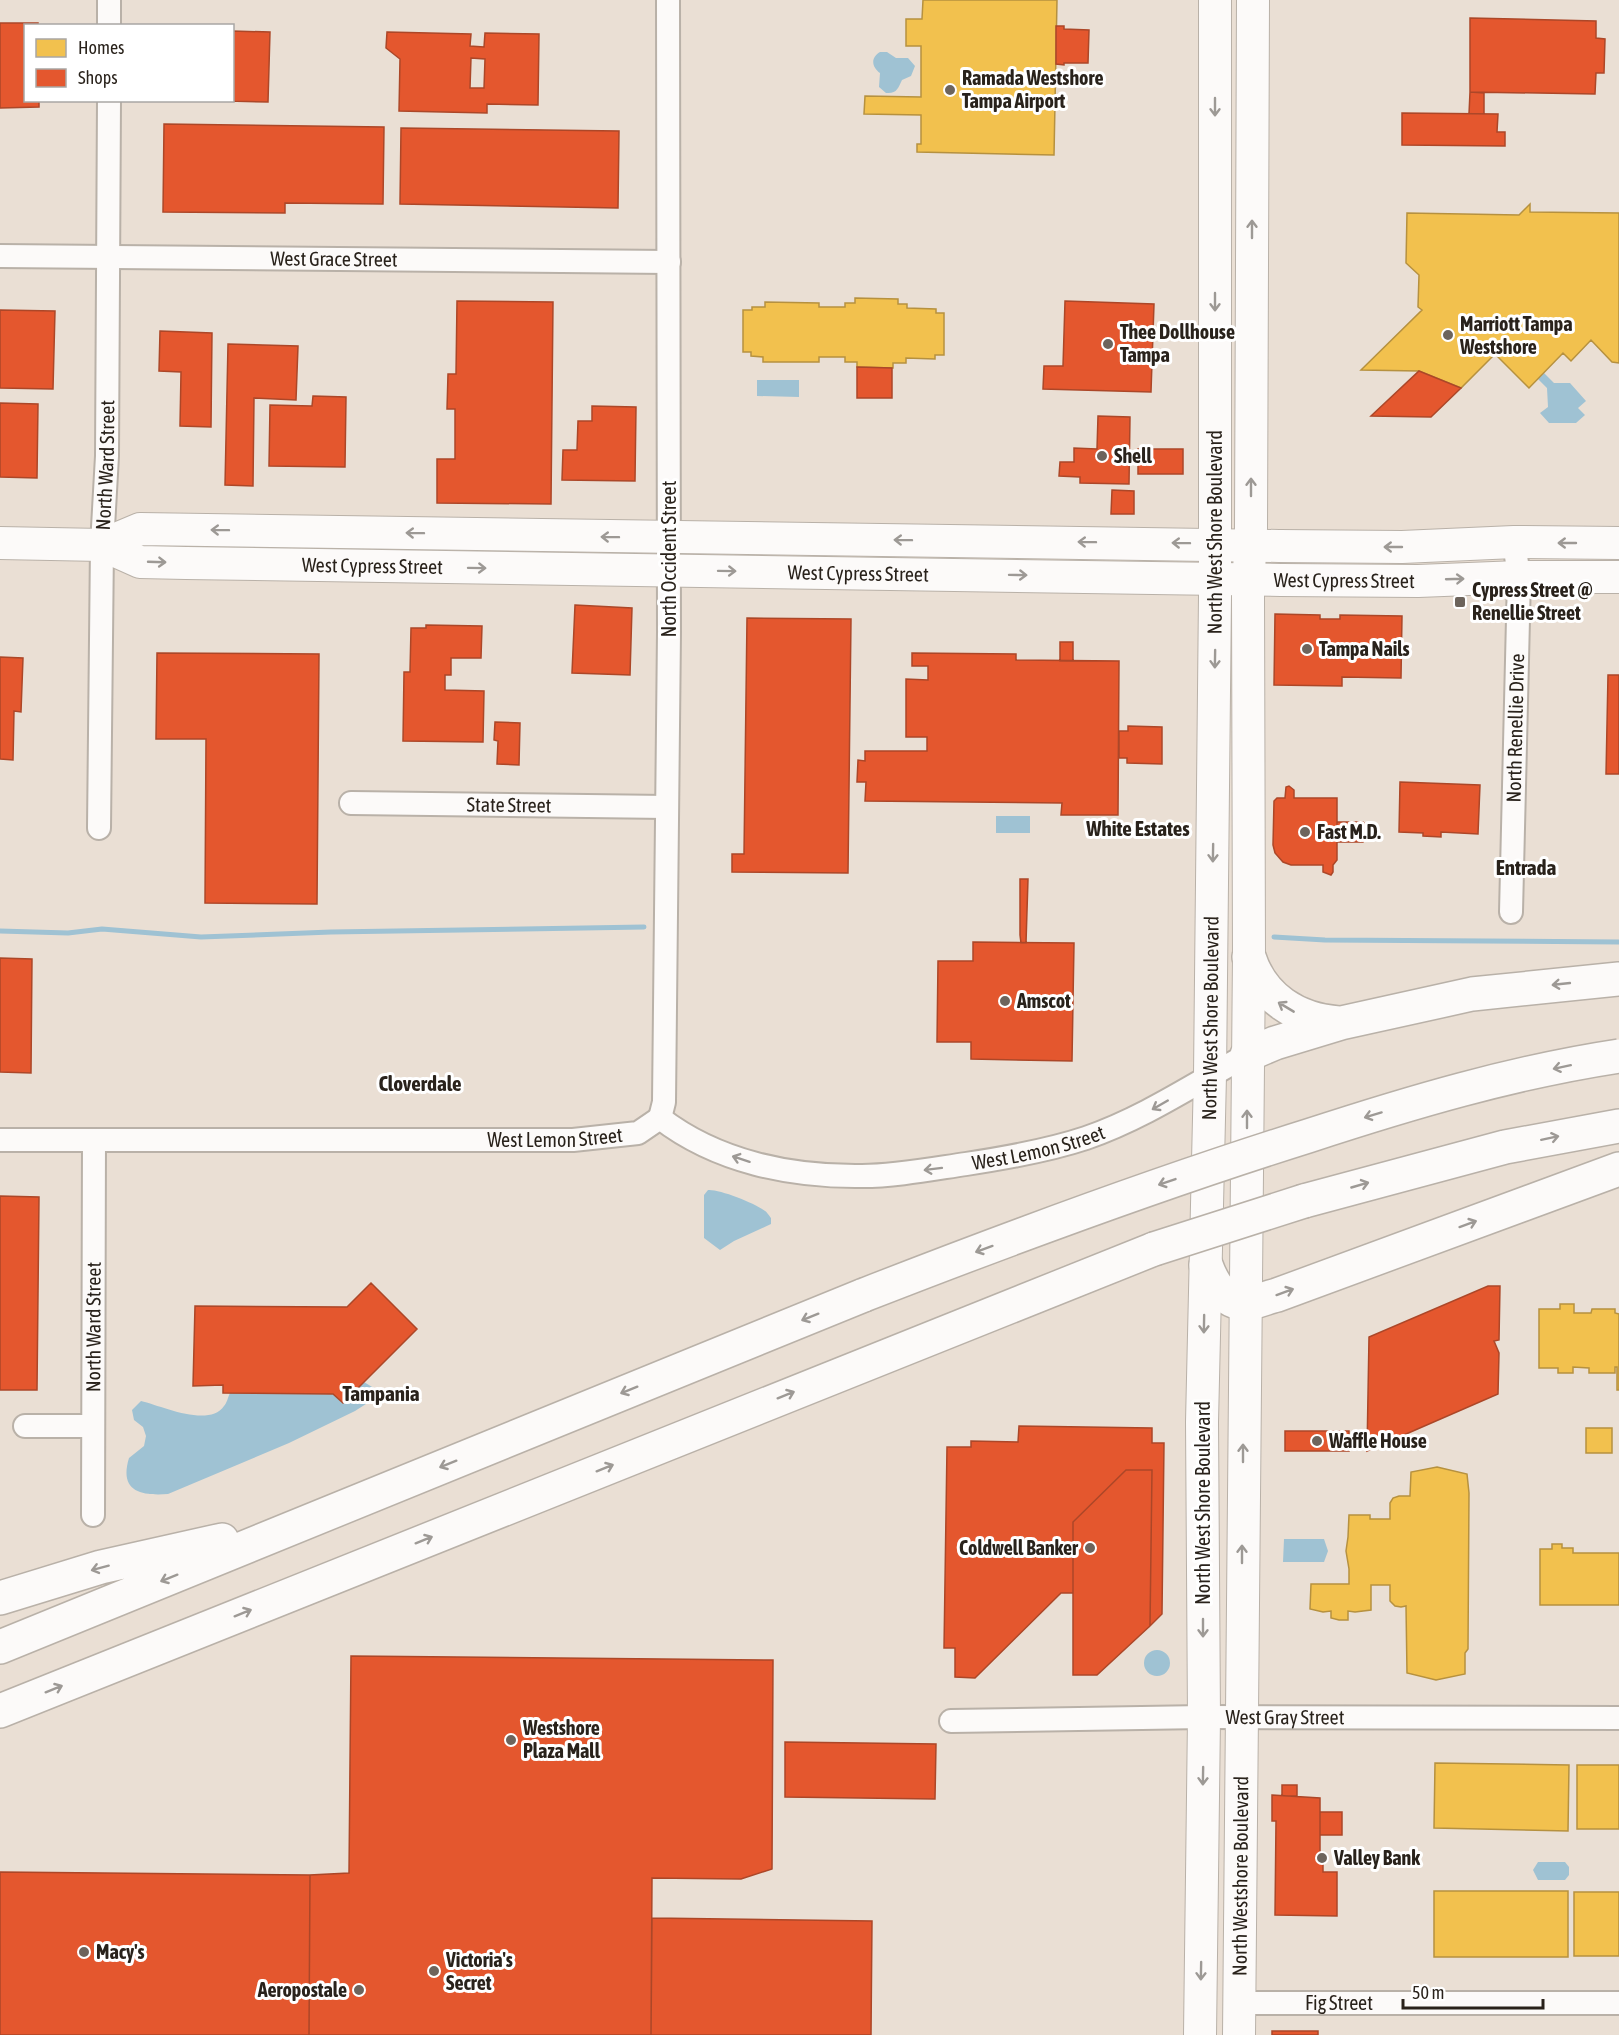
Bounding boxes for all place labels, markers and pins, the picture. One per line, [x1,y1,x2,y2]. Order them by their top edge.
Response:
place label: Ramada Westshore Tampa Airport [962,66,1103,112]
marker: Ramada Westshore Tampa Airport [943,83,957,97]
place label: Marriott Tampa Westshore [1459,312,1573,358]
place label: Thee Dollhouse Tampa [1120,320,1235,366]
marker: Marriott Tampa Westshore [1441,328,1455,342]
marker: Thee Dollhouse Tampa [1101,337,1115,351]
place label: Shell [1114,444,1152,467]
marker: Shell [1095,449,1109,463]
place label: Cypress Street @ Renellie Street [1472,578,1593,624]
marker: Cypress Street @ Renellie Street [1453,595,1467,609]
place label: Tampa Nails [1319,637,1410,660]
marker: Tampa Nails [1300,642,1314,656]
place label: Fast M.D. [1317,820,1381,843]
marker: Fast M.D. [1298,825,1312,839]
place label: Amscot [1016,989,1071,1012]
marker: Amscot [998,994,1012,1008]
place label: Waffle House [1328,1429,1427,1452]
marker: Waffle House [1310,1434,1324,1448]
place label: Coldwell Banker [959,1536,1079,1559]
marker: Coldwell Banker [1083,1541,1097,1555]
place label: Westshore Plaza Mall [522,1716,601,1762]
marker: Westshore Plaza Mall [504,1733,518,1747]
place label: Valley Bank [1333,1846,1420,1869]
marker: Valley Bank [1315,1851,1329,1865]
place label: Macy's [96,1940,145,1963]
marker: Macy's [77,1945,91,1959]
place label: Victoria's Secret [445,1948,513,1994]
marker: Victoria's Secret [427,1964,441,1978]
place label: Aeropostale [257,1978,347,2001]
marker: Aeropostale [352,1983,366,1997]

